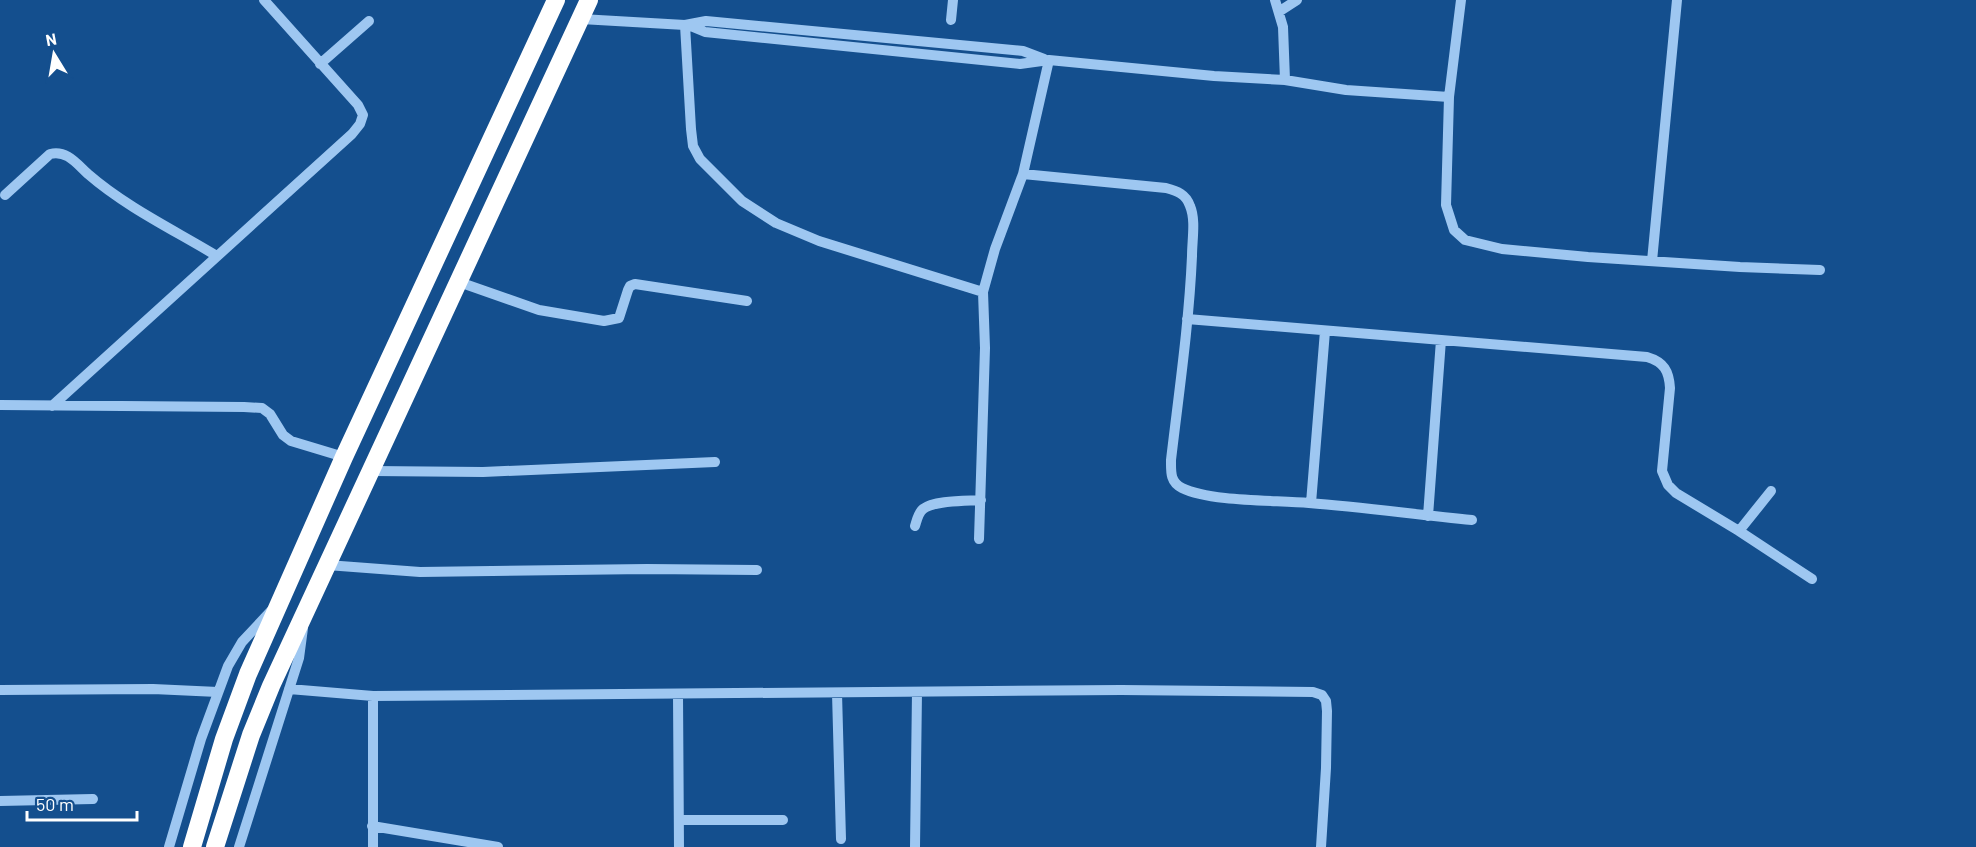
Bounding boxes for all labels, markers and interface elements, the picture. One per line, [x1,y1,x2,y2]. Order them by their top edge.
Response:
north arrow [24,24,84,84]
text: N [44,28,58,49]
scale bar [27,784,136,822]
text: 50 m [36,793,74,815]

